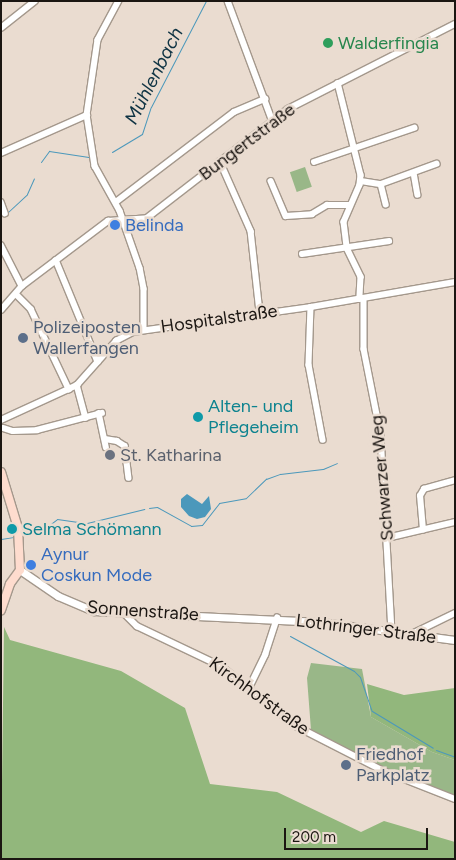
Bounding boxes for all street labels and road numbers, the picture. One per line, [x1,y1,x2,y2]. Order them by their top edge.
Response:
street label: Bungertstraße [195,99,299,185]
street label: Hospitalstraße [159,300,279,338]
street label: Schwarzer Weg [366,414,398,542]
street label: Sonnenstraße [86,596,200,626]
street label: Lothringer Straße [295,610,437,648]
street label: Kirchhofstraße [205,652,313,740]

